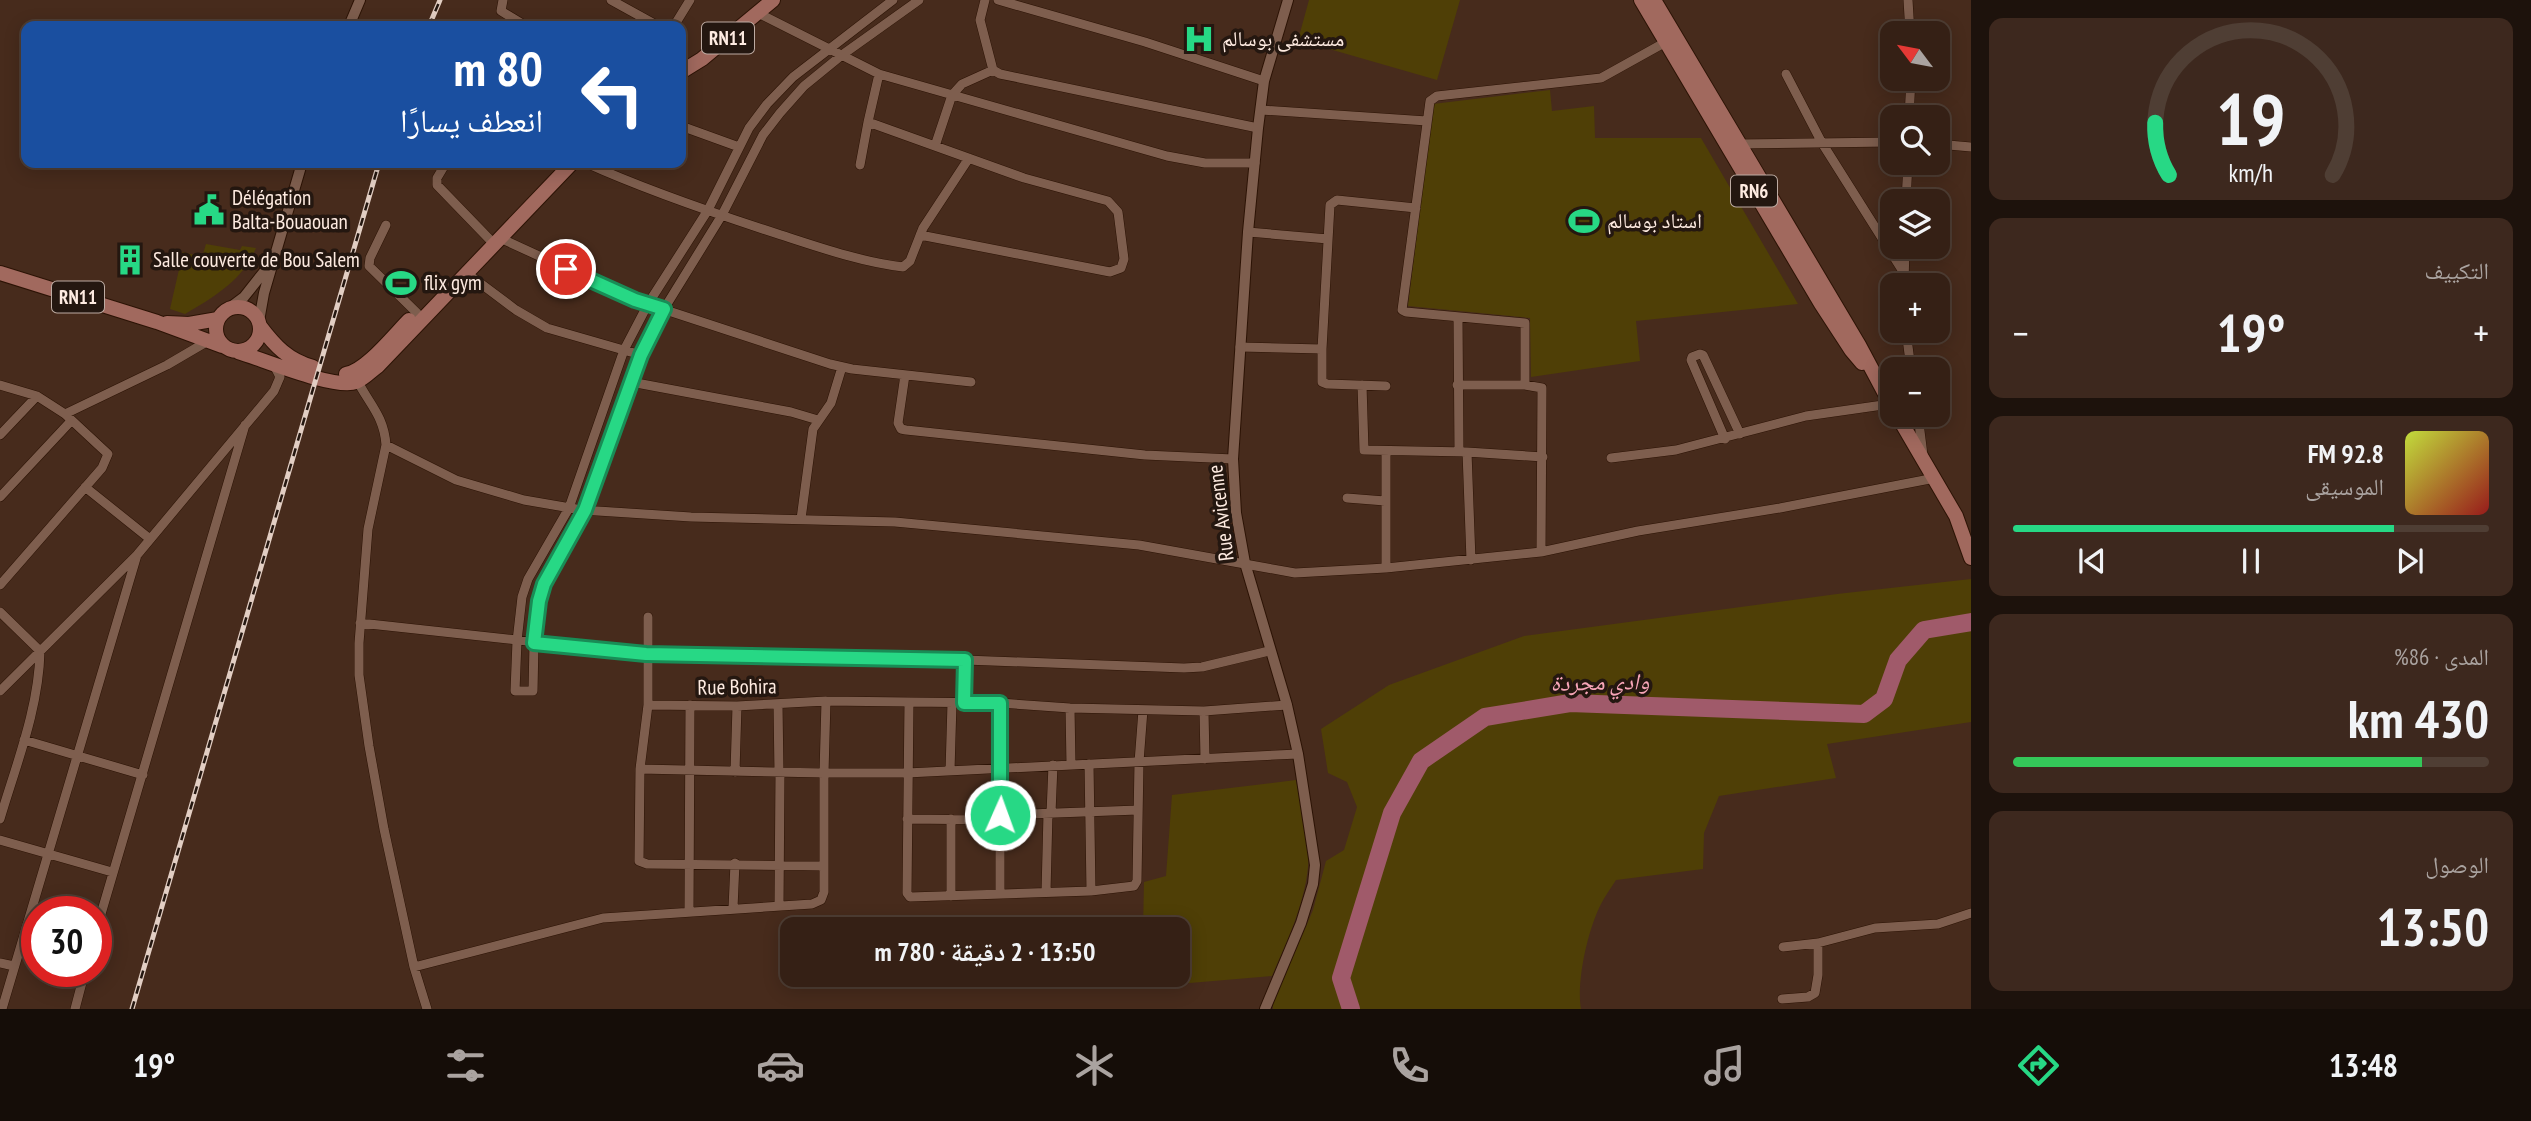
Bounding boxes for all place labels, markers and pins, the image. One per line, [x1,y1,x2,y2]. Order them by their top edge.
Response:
hospital icon: مستشفى بوسالم [1182,22,1216,56]
place label: مستشفى بوسالم [1222,25,1344,53]
place label: Délégation Balta-Bouaouan [232,184,348,235]
public building icon: Délégation Balta-Bouaouan [192,193,226,227]
sports icon: استاد بوسالم [1567,204,1601,238]
place label: استاد بوسالم [1607,207,1702,235]
pin [536,239,596,299]
building icon: Salle couverte de Bou Salem [113,243,147,277]
place label: Salle couverte de Bou Salem [153,246,360,273]
sports icon: flix gym [384,266,418,300]
place label: flix gym [424,269,482,296]

